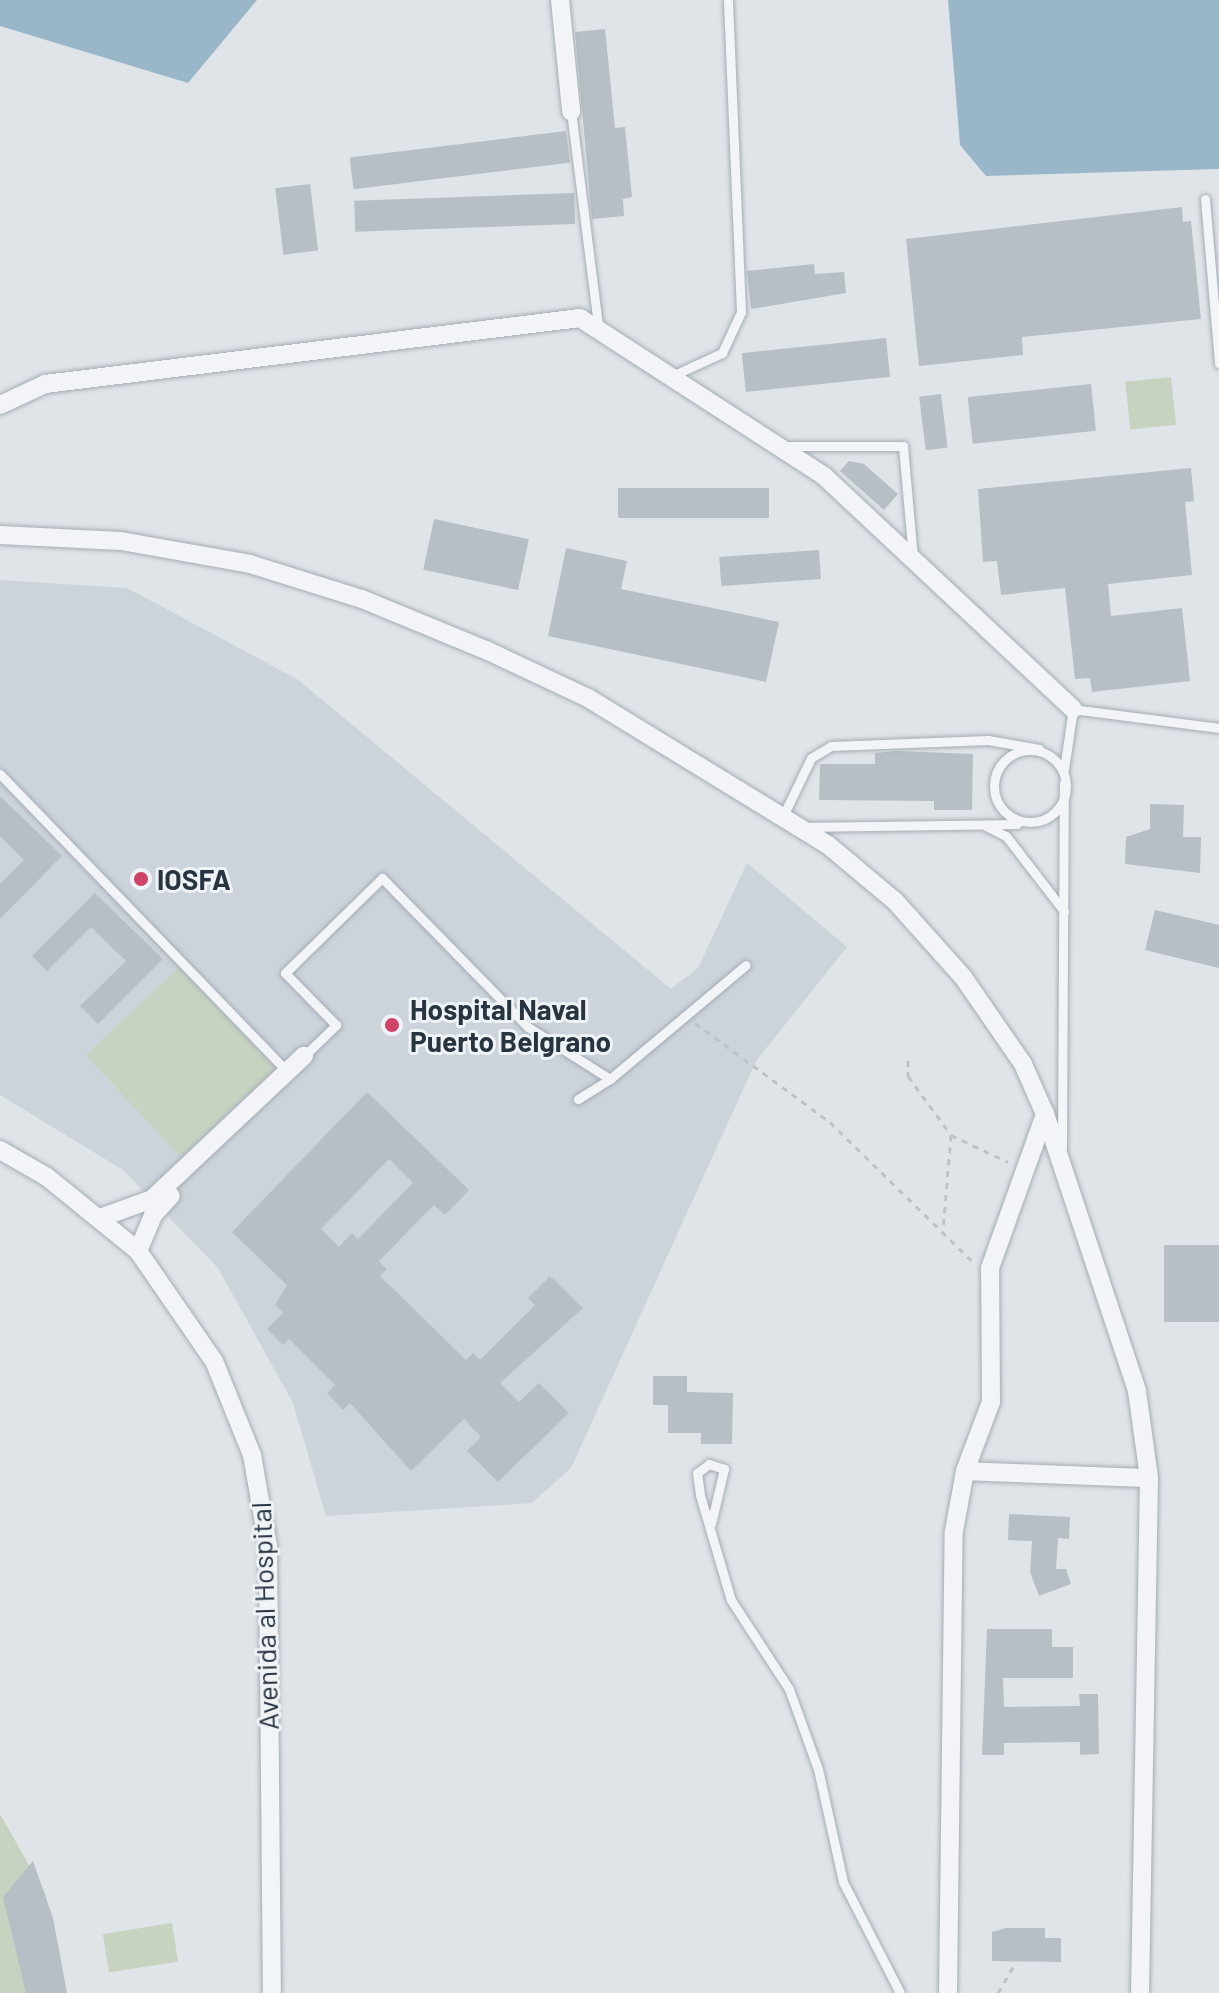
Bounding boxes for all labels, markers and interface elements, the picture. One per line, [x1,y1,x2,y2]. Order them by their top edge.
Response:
place label: IOSFA [157,862,231,896]
marker: IOSFA [132,870,150,888]
place label: Hospital Naval Puerto Belgrano [410,992,611,1058]
marker: Hospital Naval Puerto Belgrano [381,1014,403,1036]
street label: Avenida al Hospital [243,1501,285,1731]

